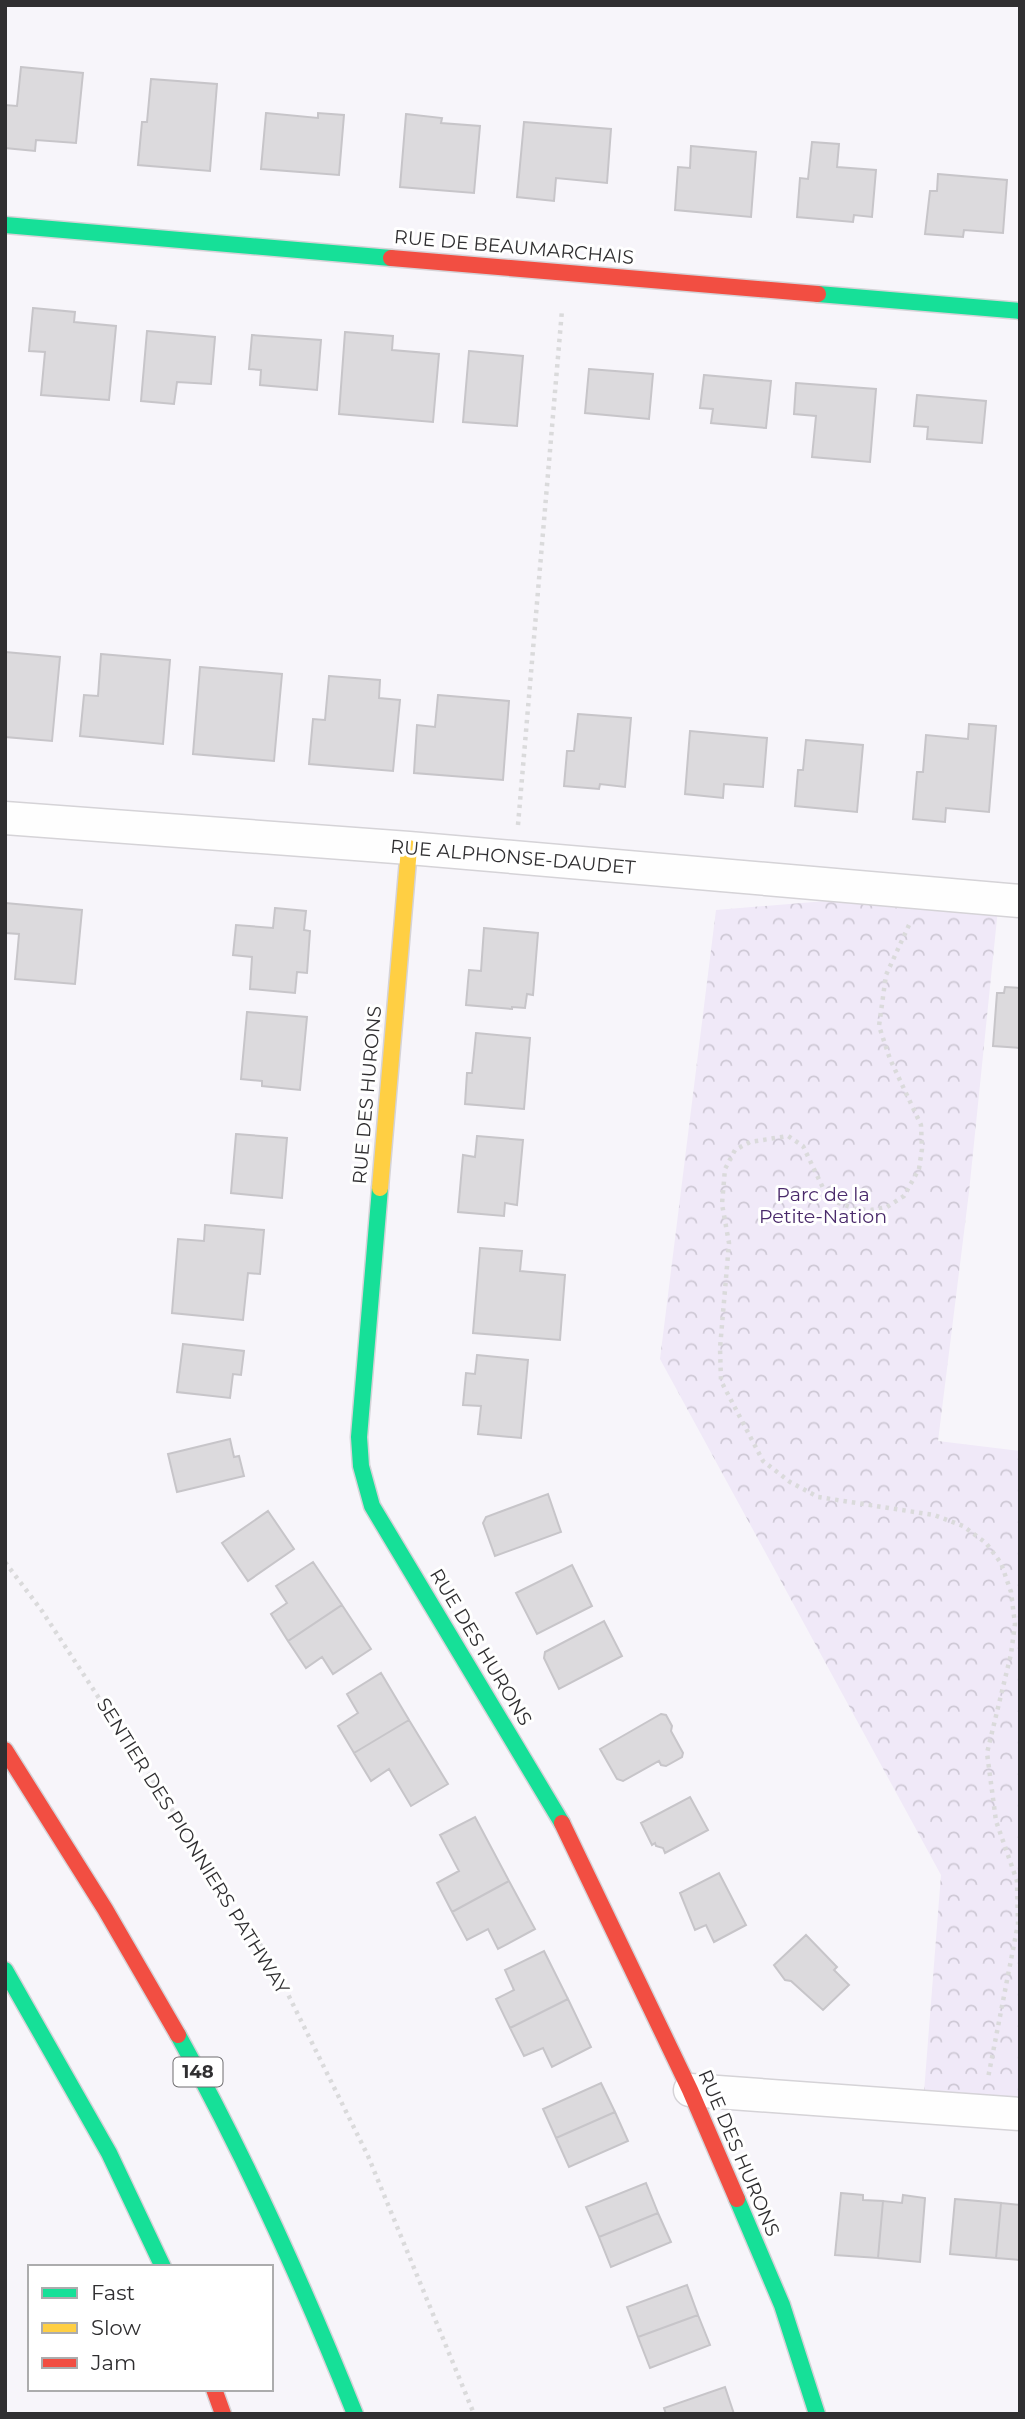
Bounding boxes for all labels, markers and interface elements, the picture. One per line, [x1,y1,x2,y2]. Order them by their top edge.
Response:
street label: RUE DE BEAUMARCHAIS [393,225,635,269]
street label: RUE ALPHONSE-DAUDET [389,835,637,879]
street label: RUE DES HURONS [348,1005,386,1185]
park label: Parc de la Petite-Nation [759,1183,887,1228]
street label: RUE DES HURONS [425,1564,537,1730]
street label: SENTIER DES PIONNIERS PATHWAY [92,1694,295,1999]
road number: 148 [174,2058,222,2086]
street label: RUE DES HURONS [693,2066,785,2240]
legend [28,2265,273,2391]
text: Fast [91,2280,135,2305]
text: Slow [91,2315,141,2340]
text: Jam [90,2350,136,2375]

